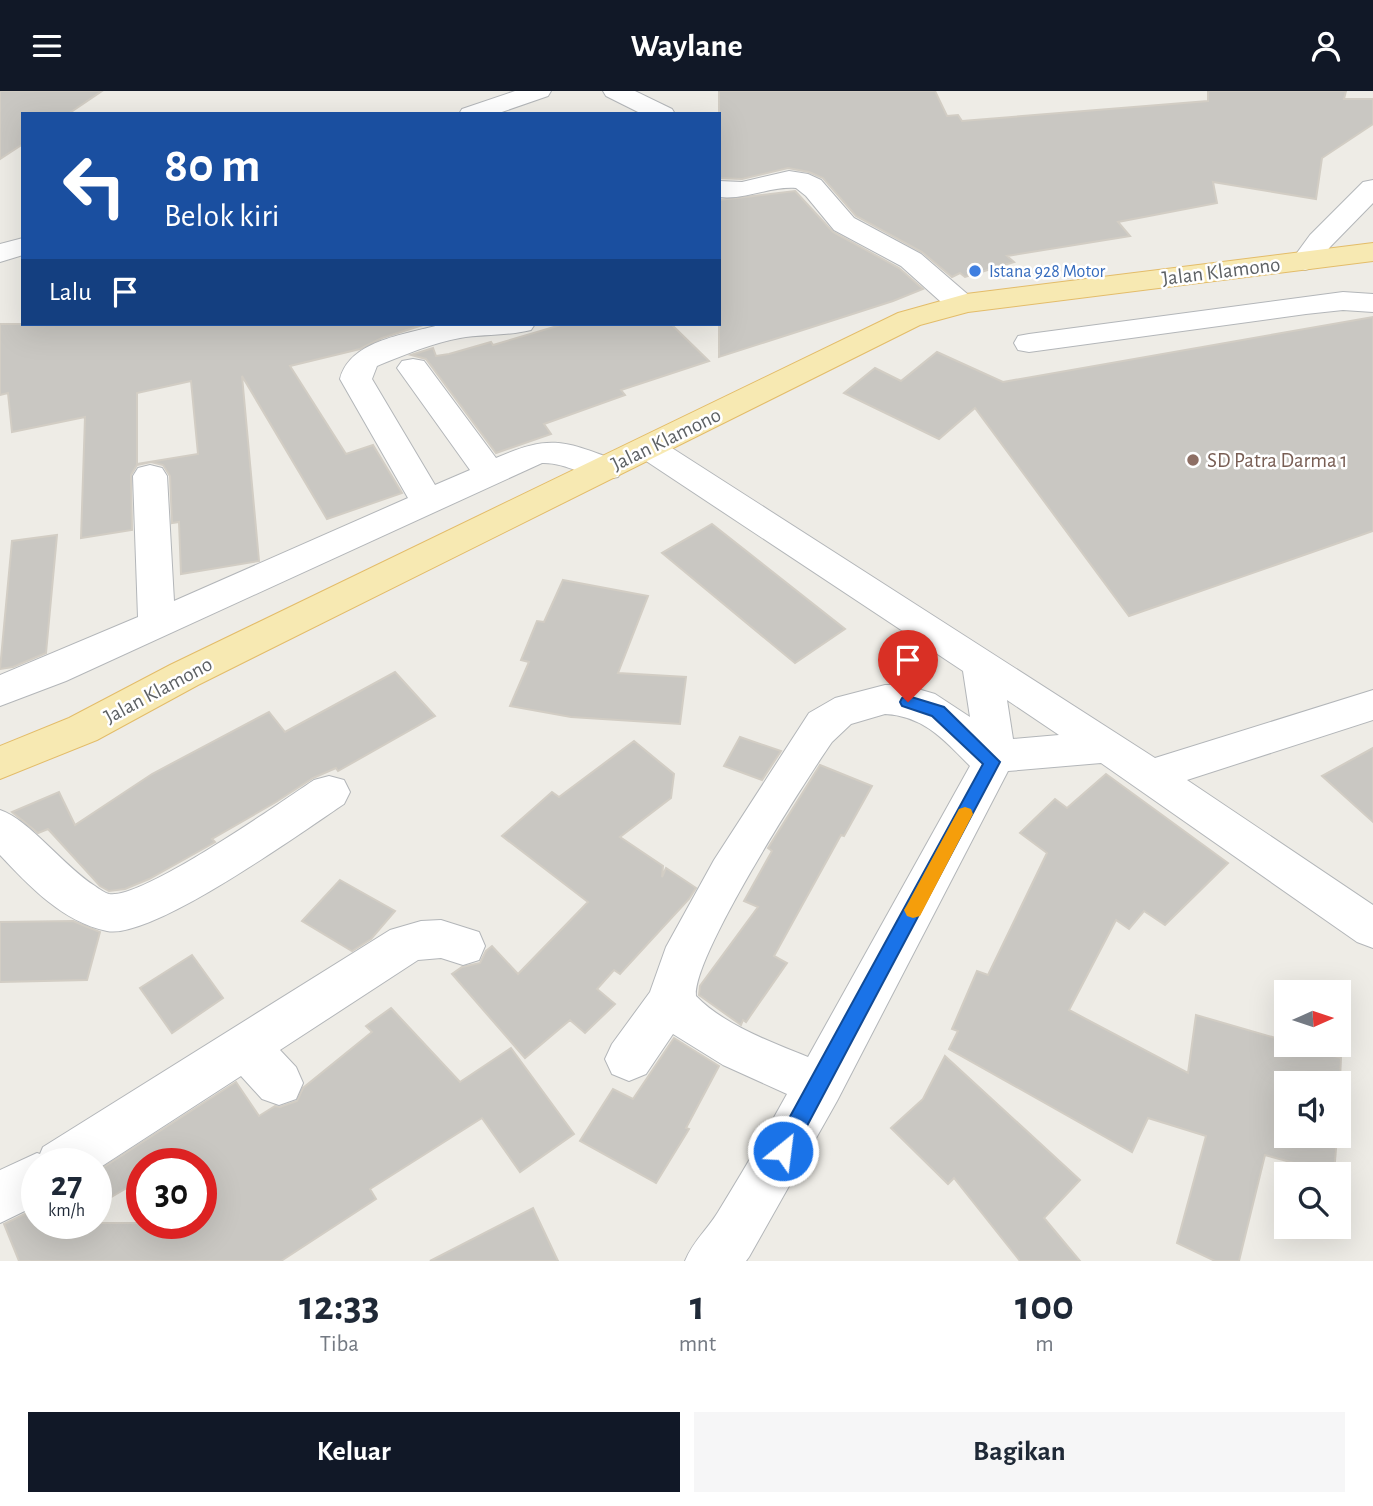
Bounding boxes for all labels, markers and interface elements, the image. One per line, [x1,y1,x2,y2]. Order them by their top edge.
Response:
icon: menu [28,27,66,65]
icon: person [1307,27,1345,65]
text: Waylane [630,30,743,62]
icon: left [49,140,140,231]
text: 80 m [164,142,261,191]
text: Belok kiri [164,200,280,232]
street label: Jalan Klamono [1161,254,1281,289]
marker: Istana 928 Motor [967,263,983,279]
place label: Istana 928 Motor [989,263,1106,281]
icon: arrive [106,273,144,311]
text: Lalu [49,279,92,305]
street label: Jalan Klamono [608,404,724,475]
place label: SD Patra Darma 1 [1207,450,1348,471]
marker: SD Patra Darma 1 [1185,452,1201,468]
pin [878,630,938,702]
icon: arrive [889,641,927,679]
street label: Jalan Klamono [101,653,216,728]
north arrow [1274,980,1351,1057]
map controls [1274,980,1351,1239]
button: sound [1274,1071,1351,1148]
position arrow [746,1114,820,1188]
speed limit sign: 30 [126,1148,217,1239]
button: search [1274,1162,1351,1239]
text: 27 [51,1167,82,1202]
text: km/h [48,1202,85,1220]
text: 12:33 [299,1285,380,1327]
text: 1 [690,1285,705,1327]
text: 100 [1015,1285,1074,1327]
text: Tiba [320,1333,359,1356]
text: mnt [679,1333,716,1356]
text: m [1035,1333,1054,1356]
button: Keluar [28,1412,680,1492]
button: Bagikan [694,1412,1345,1492]

